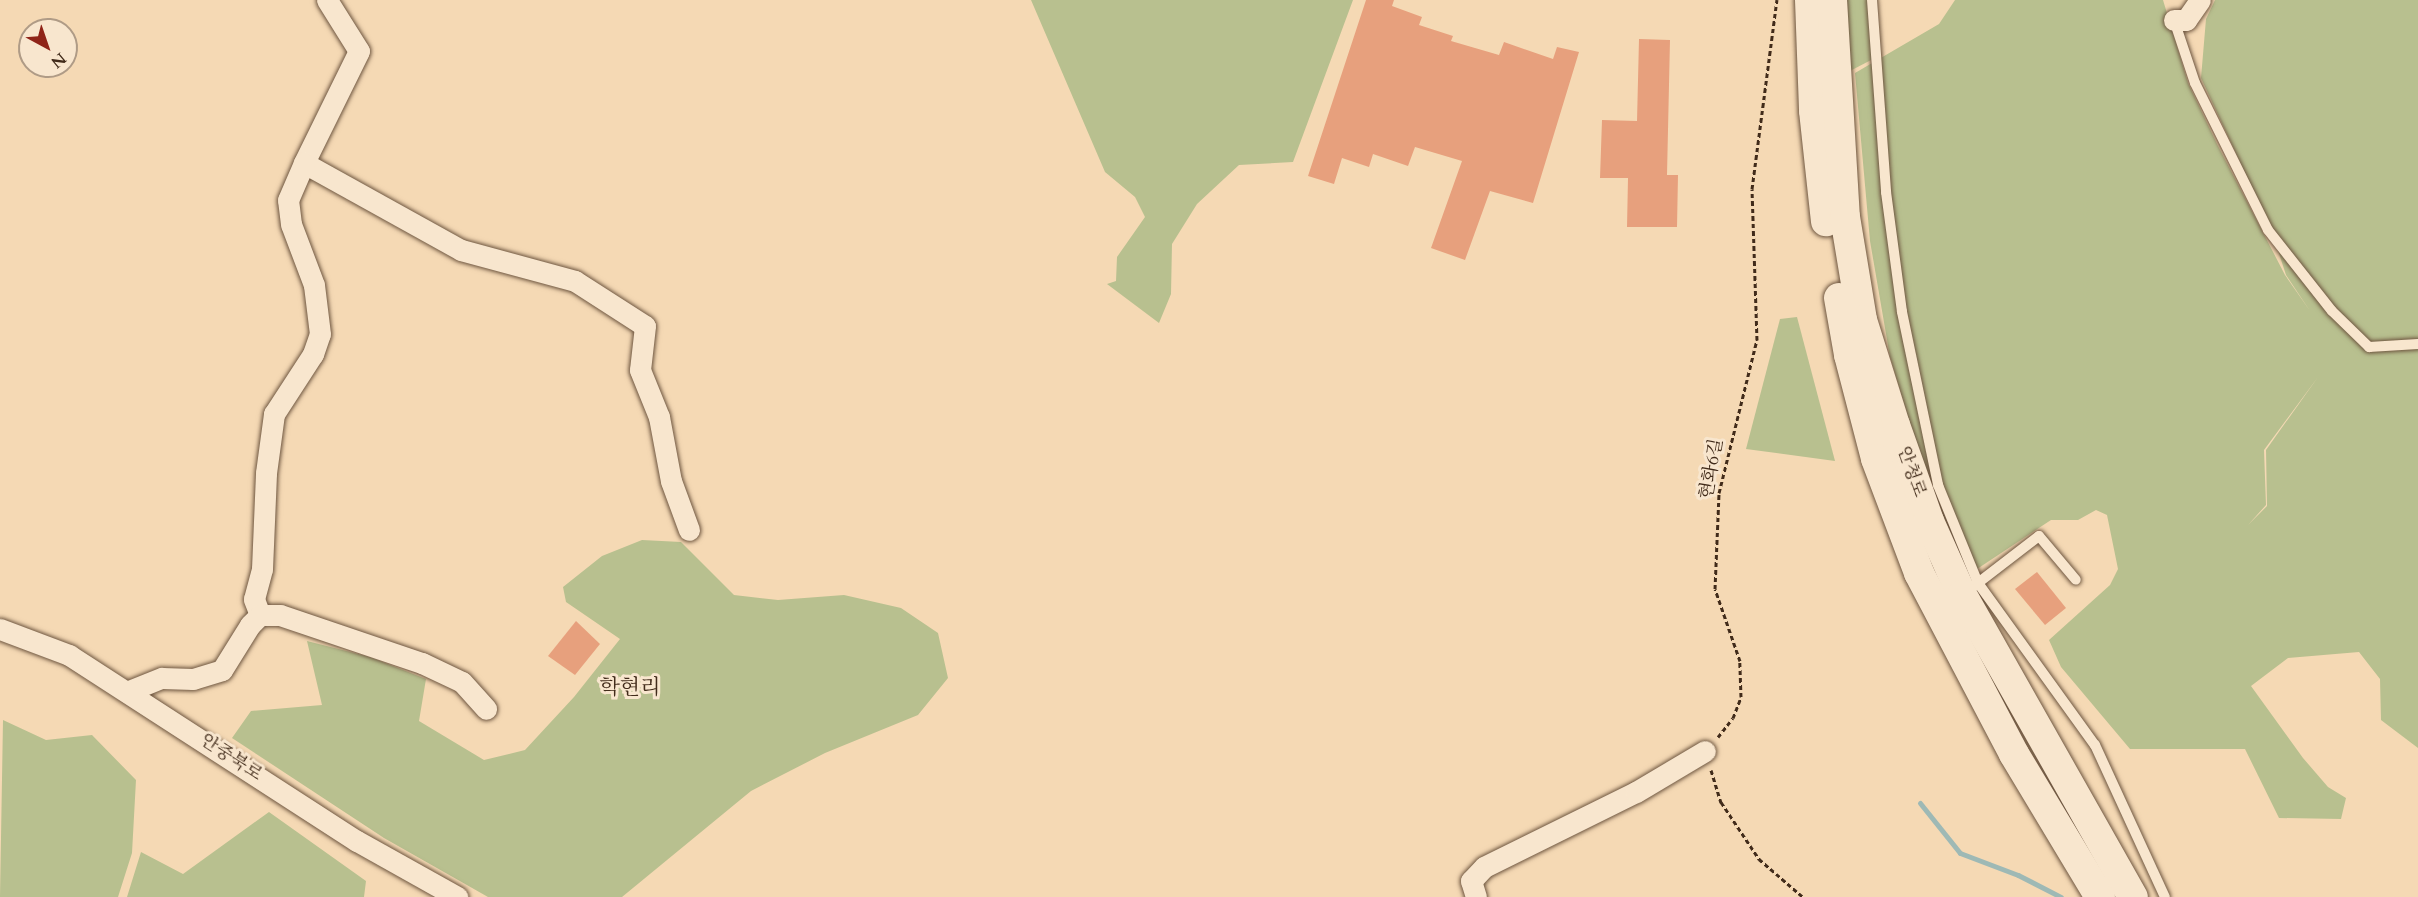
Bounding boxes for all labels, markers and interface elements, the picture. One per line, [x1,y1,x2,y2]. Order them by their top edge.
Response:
north arrow [18,18,78,78]
text: N [46,47,71,73]
street label: 현화6길 [1696,437,1728,501]
street label: 안청로 [1892,444,1930,500]
district label: 학현리 [600,675,660,701]
street label: 안중북로 [196,730,266,786]

